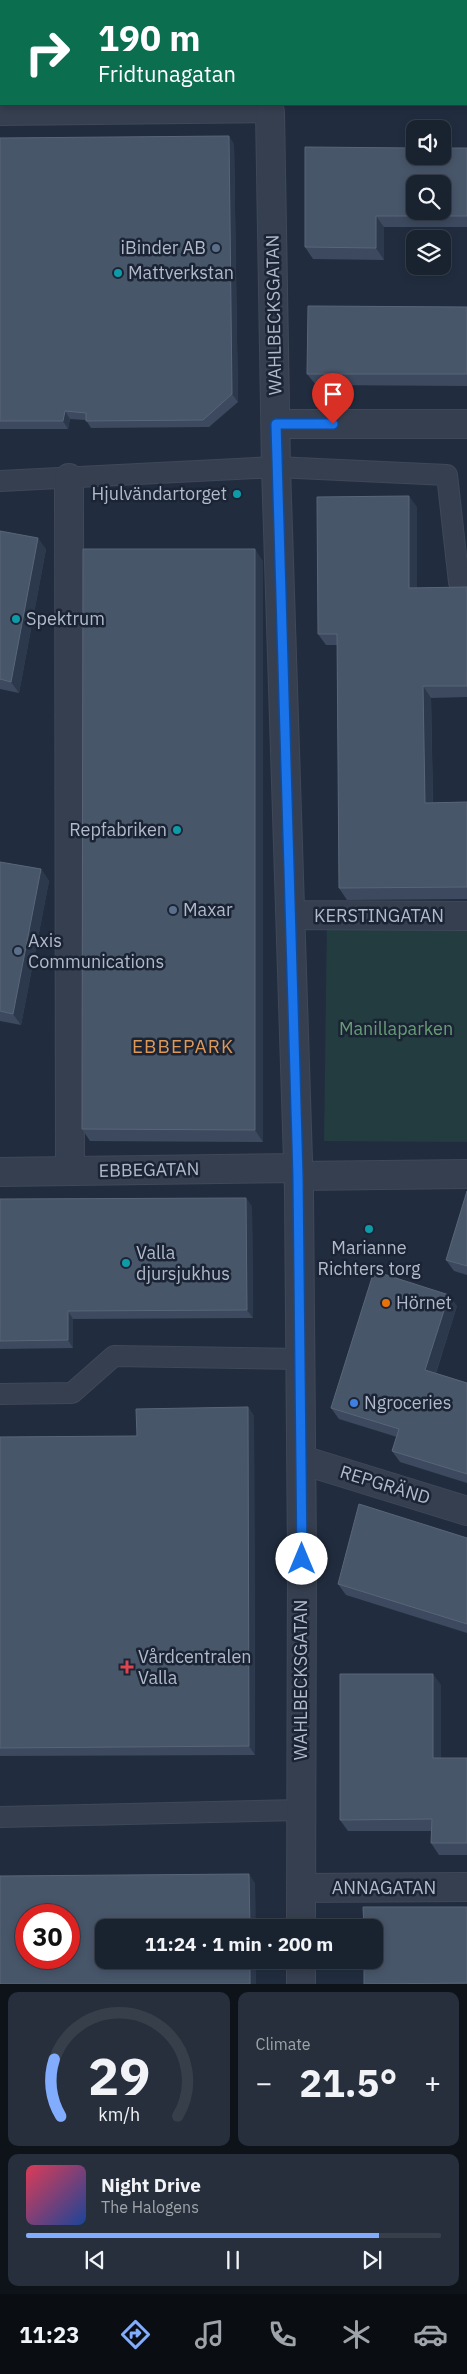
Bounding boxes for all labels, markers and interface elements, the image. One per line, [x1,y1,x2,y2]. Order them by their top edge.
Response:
text: 190 m [98,15,201,61]
icon: right [15,20,80,85]
text: Fridtunagatan [98,59,236,88]
map controls [406,120,451,275]
button: sound [406,120,451,165]
button: search [406,175,451,220]
button: layers [406,230,451,275]
street label: WAHLBECKSGATAN [261,234,286,396]
place label: iBinder AB [121,236,206,259]
marker: iBinder AB [210,242,222,254]
place label: Mattverkstan [128,261,234,284]
marker: Mattverkstan [112,267,124,279]
pin [312,373,354,424]
icon: arrive [319,380,347,408]
place label: Hjulvändartorget [91,482,227,505]
marker: Hjulvändartorget [231,488,243,500]
place label: Spektrum [26,607,105,630]
marker: Spektrum [10,613,22,625]
place label: Repfabriken [69,818,167,841]
marker: Repfabriken [171,824,183,836]
place label: Maxar [183,898,233,921]
marker: Maxar [167,904,179,916]
street label: KERSTINGATAN [314,904,444,927]
place label: Axis Communications [28,929,164,973]
marker: Axis Communications [12,945,24,957]
park label: Manillaparken [339,1017,453,1040]
district label: EBBEPARK [132,1034,234,1058]
street label: EBBEGATAN [98,1157,200,1182]
marker: Marianne Richters torg [363,1223,375,1235]
place label: Marianne Richters torg [317,1236,421,1280]
place label: Valla djursjukhus [136,1241,230,1285]
marker: Valla djursjukhus [120,1257,132,1269]
place label: Hörnet [396,1291,452,1314]
marker: Hörnet [380,1297,392,1309]
place label: Ngroceries [364,1391,451,1414]
marker: Ngroceries [348,1397,360,1409]
street label: REPGRÄND [337,1460,433,1509]
position arrow [275,1532,327,1584]
street label: WAHLBECKSGATAN [289,1600,312,1760]
place label: Vårdcentralen Valla [138,1645,252,1689]
marker: Vårdcentralen Valla [120,1660,134,1674]
street label: ANNAGATAN [332,1876,436,1899]
speed limit sign: 30 [15,1904,80,1969]
text: 11:24 · 1 min · 200 m [145,1932,333,1956]
text: Climate [256,2034,311,2054]
text: 29 [88,2042,150,2109]
text: 21.5° [299,2058,397,2107]
text: − [256,2064,272,2101]
text: + [424,2064,441,2101]
text: km/h [98,2103,140,2126]
text: Night Drive [101,2173,201,2197]
text: The Halogens [101,2197,199,2217]
icon: previous [81,2246,109,2274]
icon: pause [219,2246,247,2274]
icon: next [358,2246,386,2274]
icon: directions [118,2317,153,2352]
icon: music [192,2317,227,2352]
icon: phone [265,2317,300,2352]
icon: climate [339,2317,374,2352]
icon: car [413,2317,448,2352]
text: 11:23 [19,2320,79,2349]

